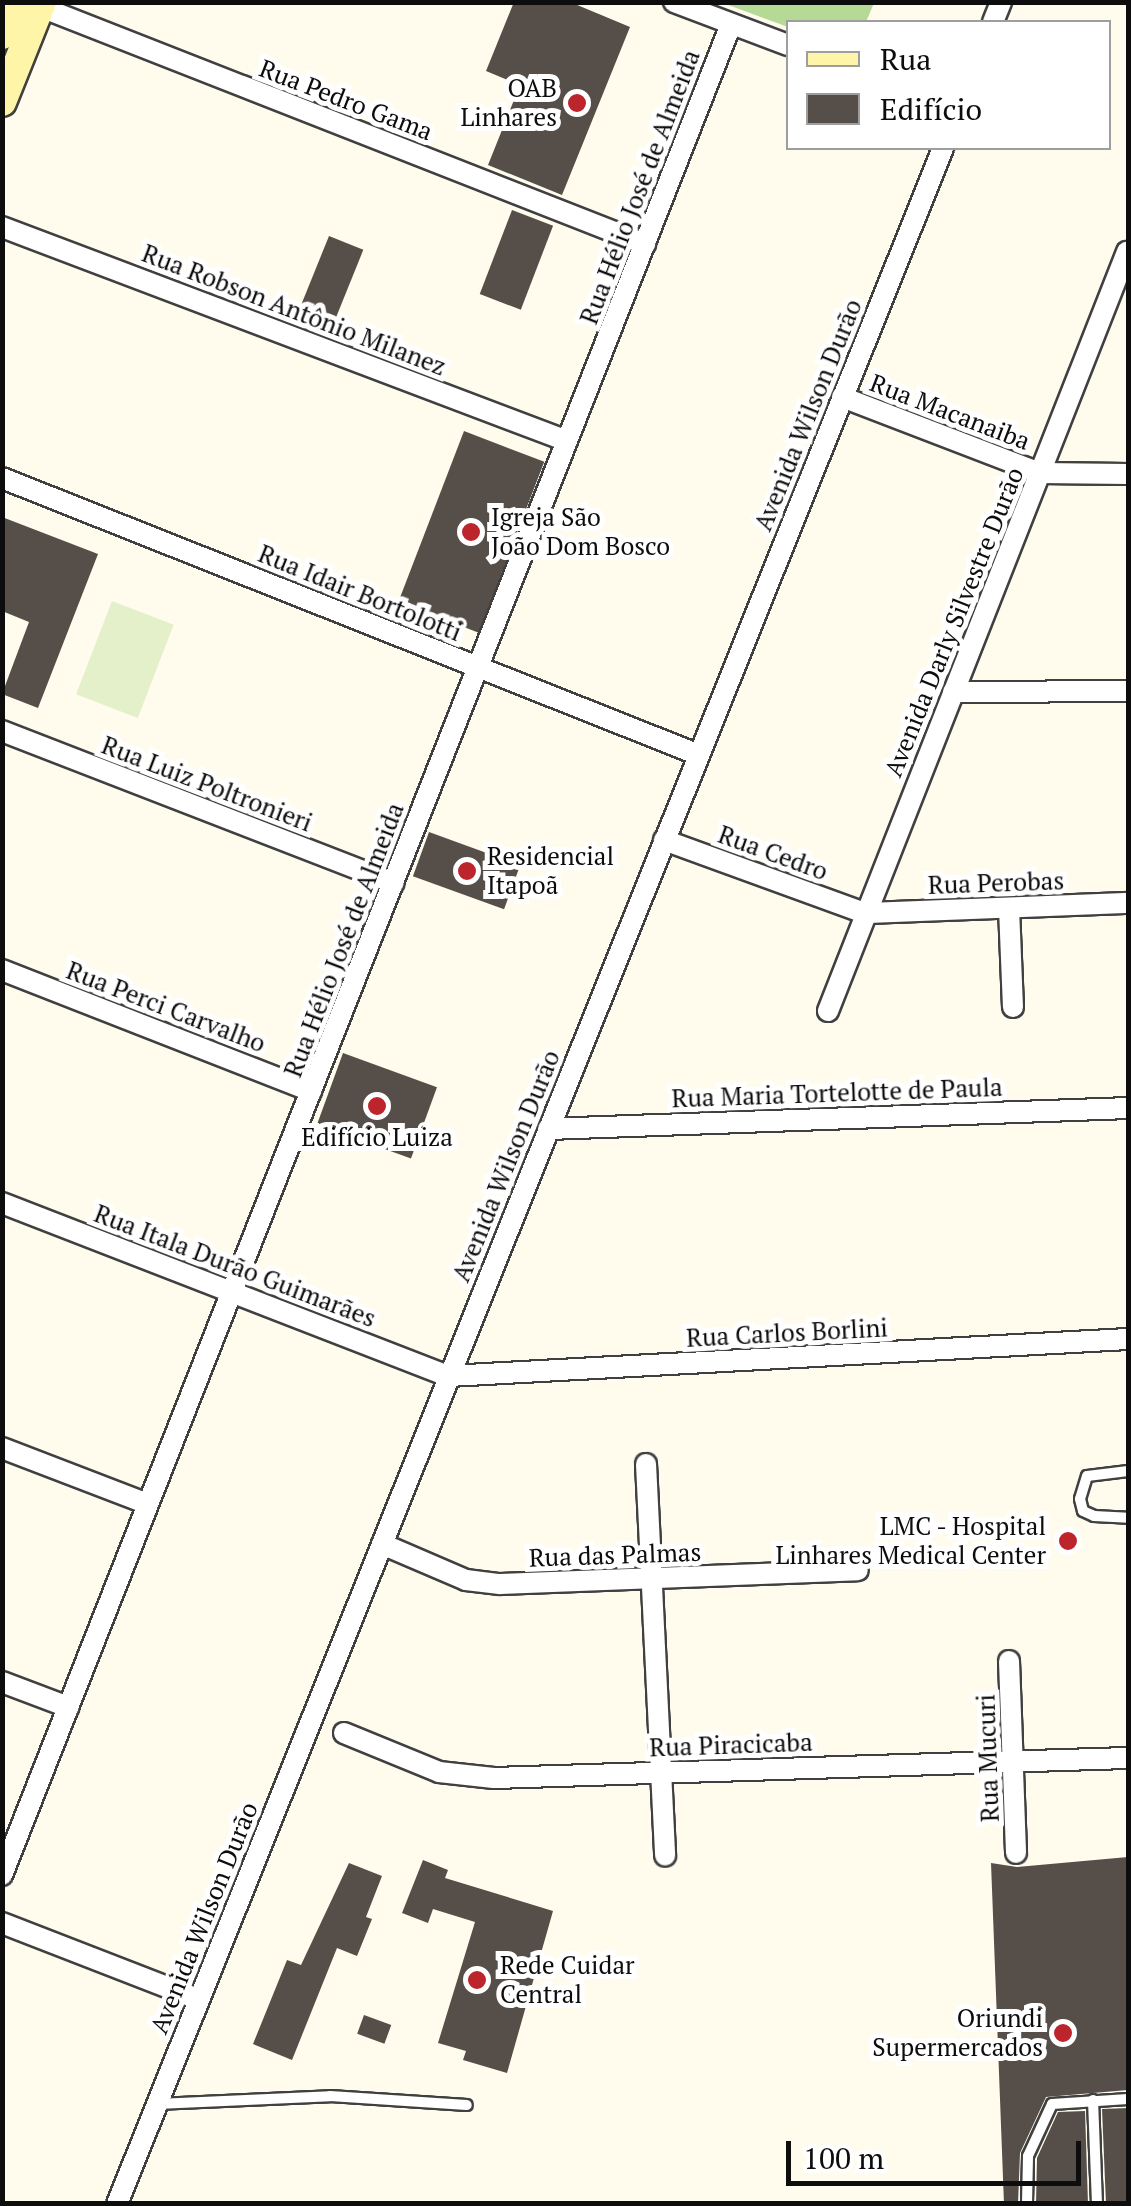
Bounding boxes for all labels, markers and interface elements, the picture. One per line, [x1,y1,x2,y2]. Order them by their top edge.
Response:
legend [786,20,1111,150]
text: Rua [880,39,931,79]
street label: Rua Hélio José de Almeida [574,45,706,329]
street label: Rua Pedro Gama [255,53,437,147]
place label: OAB Linhares [461,74,557,133]
text: Edifício [880,89,982,129]
marker: OAB Linhares [566,92,588,114]
street label: Rua Robson Antônio Milanez [138,238,450,382]
street label: Avenida Wilson Durão [748,295,868,535]
street label: Rua Macanaiba [866,368,1034,456]
street label: Avenida Darly Silvestre Durão [878,463,1030,781]
place label: Igreja São João Dom Bosco [491,503,670,562]
marker: Igreja São João Dom Bosco [460,521,482,543]
street label: Rua Idair Bortolotti [254,539,466,647]
street label: Rua Luiz Poltronieri [97,730,317,838]
street label: Rua Hélio José de Almeida [278,798,410,1082]
street label: Rua Cedro [714,819,832,887]
place label: Residencial Itapoã [487,842,614,901]
marker: Residencial Itapoã [456,860,478,882]
street label: Rua Perobas [927,866,1065,900]
street label: Rua Perci Carvalho [62,955,270,1059]
street label: Avenida Wilson Durão [446,1046,566,1286]
street label: Rua Maria Tortelotte de Paula [671,1072,1003,1114]
marker: Edifício Luiza [366,1095,388,1117]
place label: Edifício Luiza [301,1122,453,1152]
street label: Rua Itala Durão Guimarães [90,1198,380,1334]
street label: Rua Carlos Borlini [685,1313,889,1353]
place label: LMC - Hospital Linhares Medical Center [776,1512,1046,1571]
marker: LMC - Hospital Linhares Medical Center [1055,1528,1081,1554]
street label: Rua das Palmas [528,1537,702,1573]
street label: Rua Mucuri [971,1693,1005,1823]
street label: Rua Piracicaba [649,1727,813,1763]
street label: Avenida Wilson Durão [144,1798,264,2038]
place label: Rede Cuidar Central [500,1951,635,2010]
marker: Rede Cuidar Central [464,1967,490,1993]
place label: Oriundi Supermercados [872,2004,1043,2063]
marker: Oriundi Supermercados [1052,2022,1074,2044]
scale bar [791,2121,1086,2183]
text: 100 m [803,2138,884,2178]

